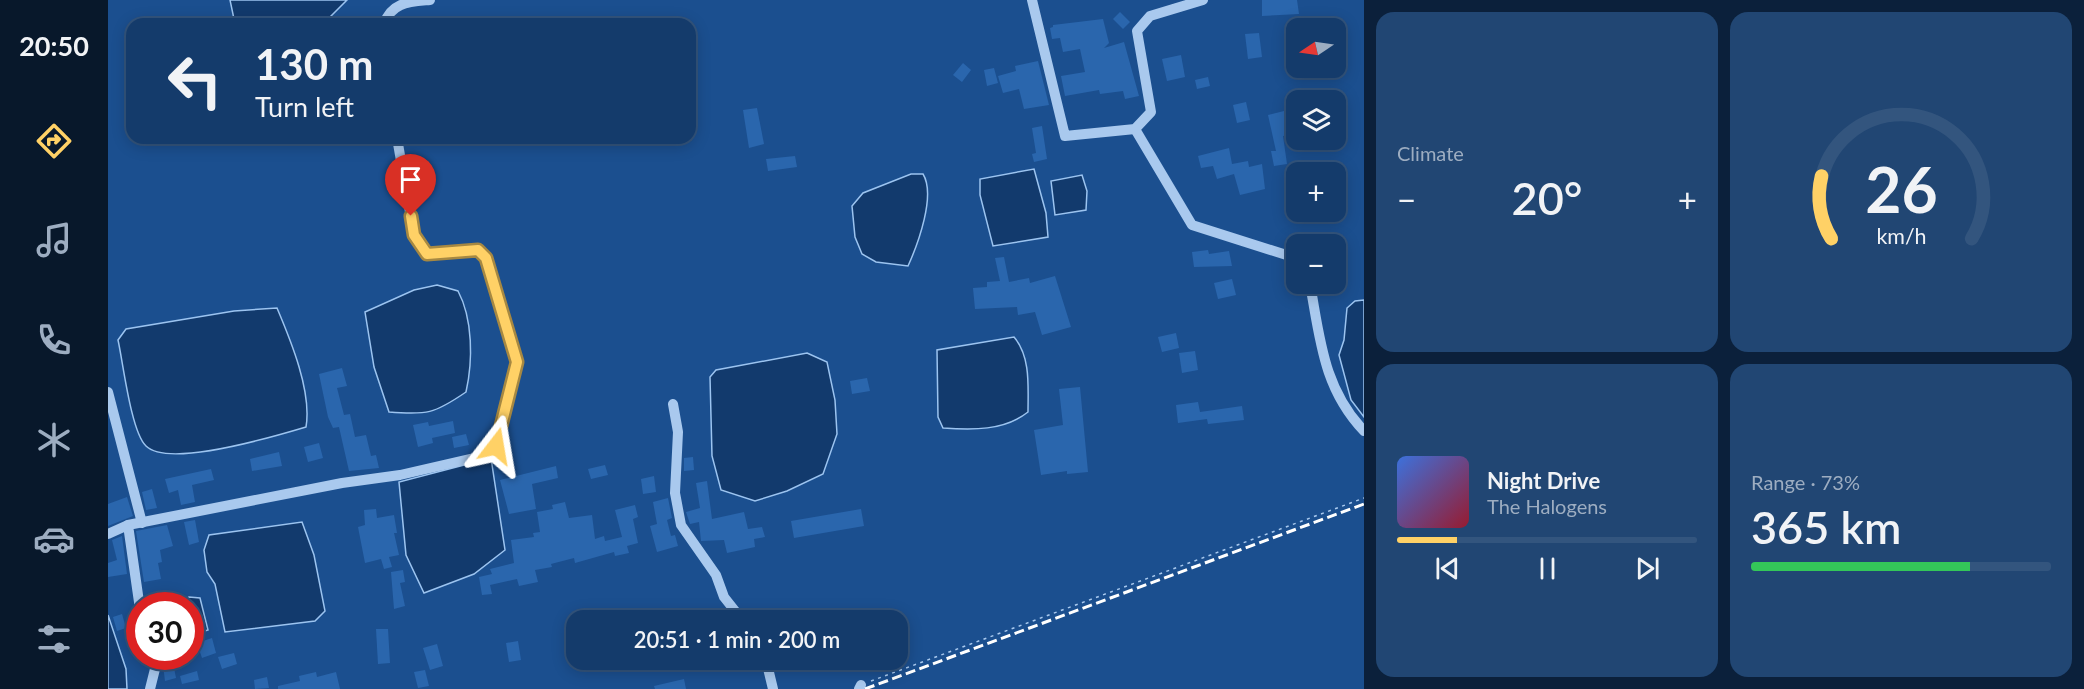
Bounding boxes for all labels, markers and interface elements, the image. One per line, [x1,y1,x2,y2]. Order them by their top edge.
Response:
north arrow [1286,18,1346,78]
map controls [1286,18,1346,294]
text: 20:50 [19,29,89,62]
text: 130 m [255,39,373,89]
icon: left [156,42,234,120]
text: Turn left [255,90,354,123]
button: layers [1286,90,1346,150]
icon: directions [33,120,75,162]
text: Climate [1397,141,1464,165]
text: 26 [1865,151,1937,226]
pin [385,154,436,216]
button: + [1286,162,1346,222]
icon: arrive [394,163,427,196]
text: 20° [1512,171,1582,225]
text: − [1397,179,1416,219]
text: + [1678,179,1697,219]
icon: music [33,219,75,261]
text: km/h [1876,223,1926,249]
button: − [1286,234,1346,294]
icon: phone [33,319,75,361]
position arrow [464,414,528,478]
icon: climate [33,419,75,461]
text: Night Drive [1487,467,1600,494]
text: Range · 73% [1751,470,1860,494]
text: The Halogens [1487,494,1607,518]
text: 365 km [1751,500,1901,554]
icon: car [33,518,75,560]
icon: previous [1431,552,1464,585]
icon: pause [1531,552,1564,585]
icon: next [1631,552,1664,585]
speed limit sign: 30 [126,592,204,670]
icon: filters [33,618,75,660]
text: 20:51 · 1 min · 200 m [634,626,840,653]

